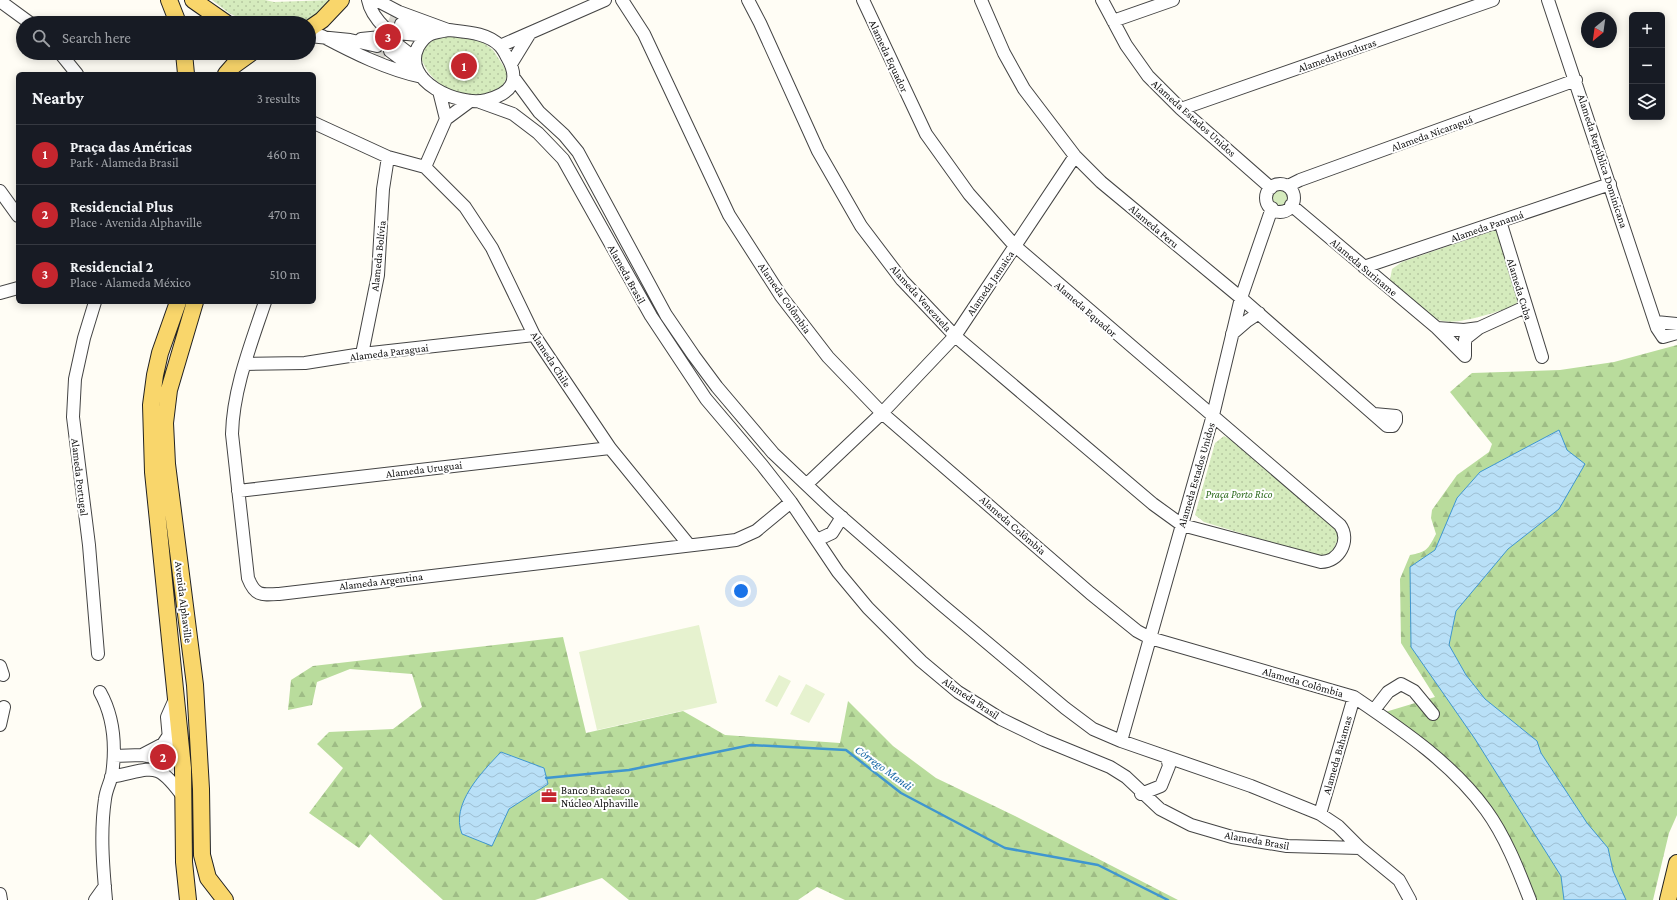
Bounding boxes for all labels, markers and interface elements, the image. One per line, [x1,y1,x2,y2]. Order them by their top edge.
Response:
north arrow [1581,12,1617,48]
map controls [1629,12,1665,120]
button: + [1629,12,1665,48]
search box [16,16,316,60]
street label: Alameda Equador [866,18,911,95]
pin: 3 [375,22,401,52]
icon: search [30,27,52,49]
text: Search here [62,30,131,46]
street label: AlamedaHonduras [1296,36,1378,74]
button: − [1629,48,1665,84]
pin: 1 [451,51,477,81]
street label: Alameda Estados Unidos [1150,77,1238,159]
button: layers [1629,84,1665,120]
text: Nearby [32,89,84,108]
text: 3 results [257,91,300,106]
street label: Alameda República Dominicana [1575,92,1630,230]
street label: Alameda Nicaraguá [1390,113,1475,154]
text: Praça das Américas [70,139,192,155]
text: 1 [43,147,47,162]
text: 460 m [267,147,300,162]
text: Park · Alameda Brasil [70,155,179,170]
text: Residencial Plus [70,199,173,215]
street label: Alameda Peru [1127,202,1181,250]
text: 2 [42,207,48,222]
text: 470 m [268,207,300,222]
street label: Alameda Panamá [1449,208,1525,244]
text: Place · Avenida Alphaville [70,215,202,230]
street label: Alameda Bolívia [368,220,388,292]
street label: Alameda Suriname [1328,236,1400,298]
street label: Alameda Brasil [606,242,648,306]
street label: Alameda Jamaica [964,248,1017,318]
street label: Alameda Cuba [1505,257,1535,321]
text: Residencial 2 [70,259,153,275]
street label: Alameda Colômbia [756,260,814,336]
street label: Alameda Venezuela [888,262,954,334]
text: 3 [42,267,48,282]
text: 510 m [269,267,300,282]
text: Place · Alameda México [70,275,191,290]
street label: Alameda Equador [1052,279,1120,340]
street label: Alameda Chile [529,329,574,389]
street label: Alameda Paraguai [349,341,429,364]
street label: Alameda Estados Unidos [1175,421,1217,529]
street label: Alameda Portugal [68,437,91,517]
street label: Alameda Uruguai [385,458,463,481]
park label: Praça Porto Rico [1206,488,1273,501]
street label: Alameda Colômbia [978,493,1048,557]
street label: Avenida Alphaville [172,561,195,644]
street label: Alameda Argentina [338,570,424,593]
your location [731,581,751,601]
street label: Alameda Colômbia [1261,665,1345,699]
street label: Alameda Brasil [940,675,1002,721]
street label: Alameda Bahamas [1320,714,1354,796]
pin: 2 [150,742,176,772]
water label: Córrego Mandi [852,742,916,794]
place label: Banco Bradesco Núcleo Alphaville [561,784,638,810]
office icon: Banco Bradesco Núcleo Alphaville [540,787,558,805]
street label: Alameda Brasil [1224,828,1291,852]

